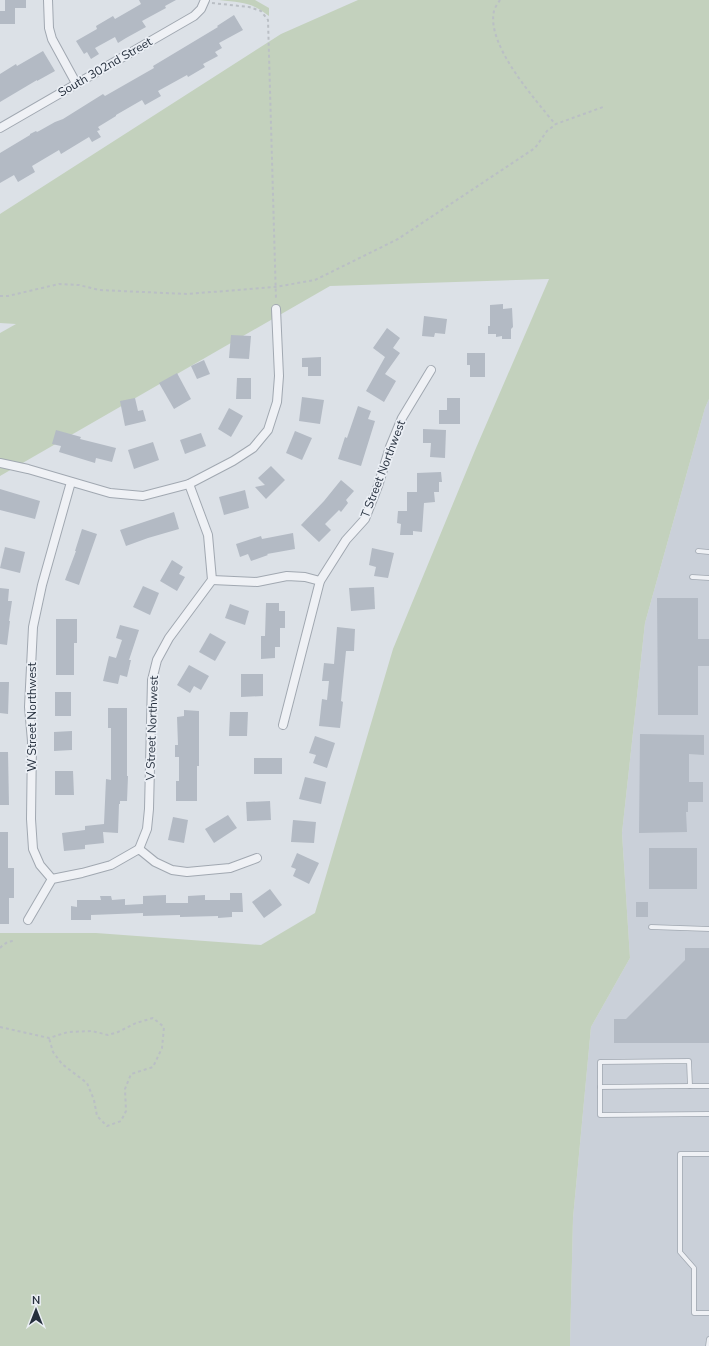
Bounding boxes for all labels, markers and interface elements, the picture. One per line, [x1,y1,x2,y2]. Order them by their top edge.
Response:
street label: South 302nd Street [55,33,156,100]
street label: T Street Northwest [357,417,409,520]
street label: W Street Northwest [24,661,40,772]
street label: V Street Northwest [142,675,162,782]
north arrow [16,1290,56,1330]
text: N [32,1293,40,1308]

